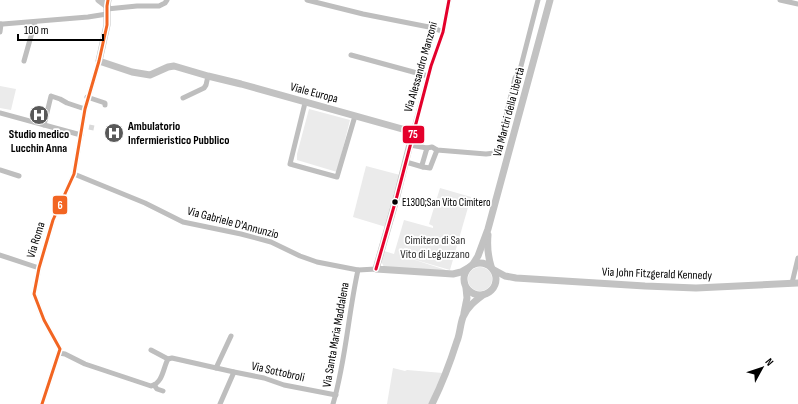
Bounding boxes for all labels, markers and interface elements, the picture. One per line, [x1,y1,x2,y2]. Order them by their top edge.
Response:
scale bar [18,16,103,42]
street label: Via Alessandro Manzoni [401,20,441,114]
text: 100 m [24,23,49,38]
street label: Via Martiri della Libertà [490,65,528,158]
street label: Viale Europa [288,79,340,107]
hospital icon: Studio medico Lucchin Anna [28,104,50,126]
place label: Ambulatorio Infermieristico Pubblico [127,119,230,148]
hospital icon: Ambulatorio Infermieristico Pubblico [103,122,125,144]
line badge: 75 [402,125,425,144]
place label: Studio medico Lucchin Anna [9,127,69,156]
text: 75 [408,128,418,141]
line badge: 6 [52,195,68,215]
place label: E1300;San Vito Cimitero [402,196,491,209]
marker: E1300;San Vito Cimitero [390,197,400,207]
text: 6 [57,199,63,212]
street label: Via Gabriele D'Annunzio [186,204,280,242]
street label: Via Roma [23,220,49,260]
park label: Cimitero di San Vito di Leguzzano [400,233,470,262]
street label: Via John Fitzgerald Kennedy [602,265,713,283]
street label: Via Santa Maria Maddalena [319,281,353,389]
north arrow [742,348,782,388]
text: N [762,355,776,368]
street label: Via Sottobroli [250,359,306,385]

